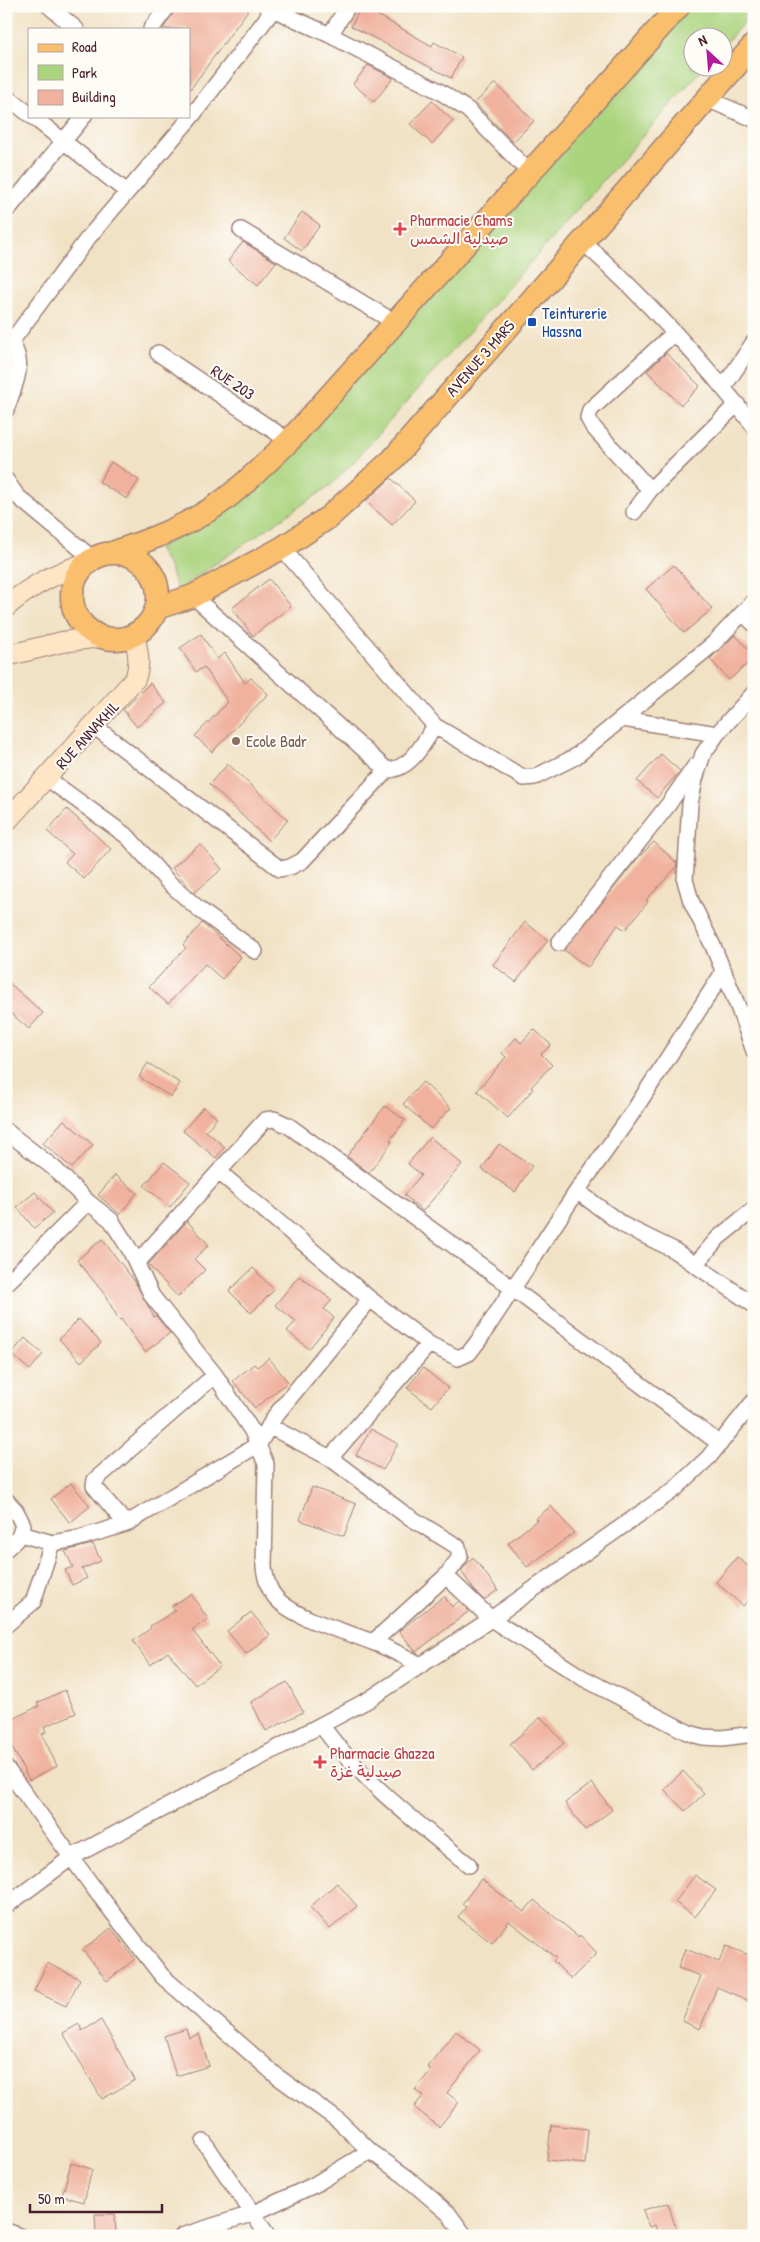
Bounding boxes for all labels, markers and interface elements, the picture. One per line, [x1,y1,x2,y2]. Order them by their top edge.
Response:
legend [28,28,190,118]
north arrow [682,28,732,78]
text: N [695,29,710,50]
text: Road [72,36,97,57]
text: Park [72,62,97,83]
text: Building [72,86,116,107]
place label: Pharmacie Chams صيدلية الشمس [410,209,513,249]
marker: Pharmacie Chams صيدلية الشمس [394,223,406,235]
place label: Teinturerie Hassna [542,302,608,342]
street label: AVENUE 3 MARS [441,315,520,401]
marker: Teinturerie Hassna [526,316,538,328]
street label: RUE 203 [207,359,259,405]
street label: RUE ANNAKHIL [50,696,124,774]
place label: Ecole Badr [246,730,307,752]
marker: Ecole Badr [230,735,242,747]
place label: Pharmacie Ghazza صيدلية غزة [330,1742,434,1782]
marker: Pharmacie Ghazza صيدلية غزة [314,1756,326,1768]
scale bar [30,2182,162,2214]
text: 50 m [38,2188,65,2209]

